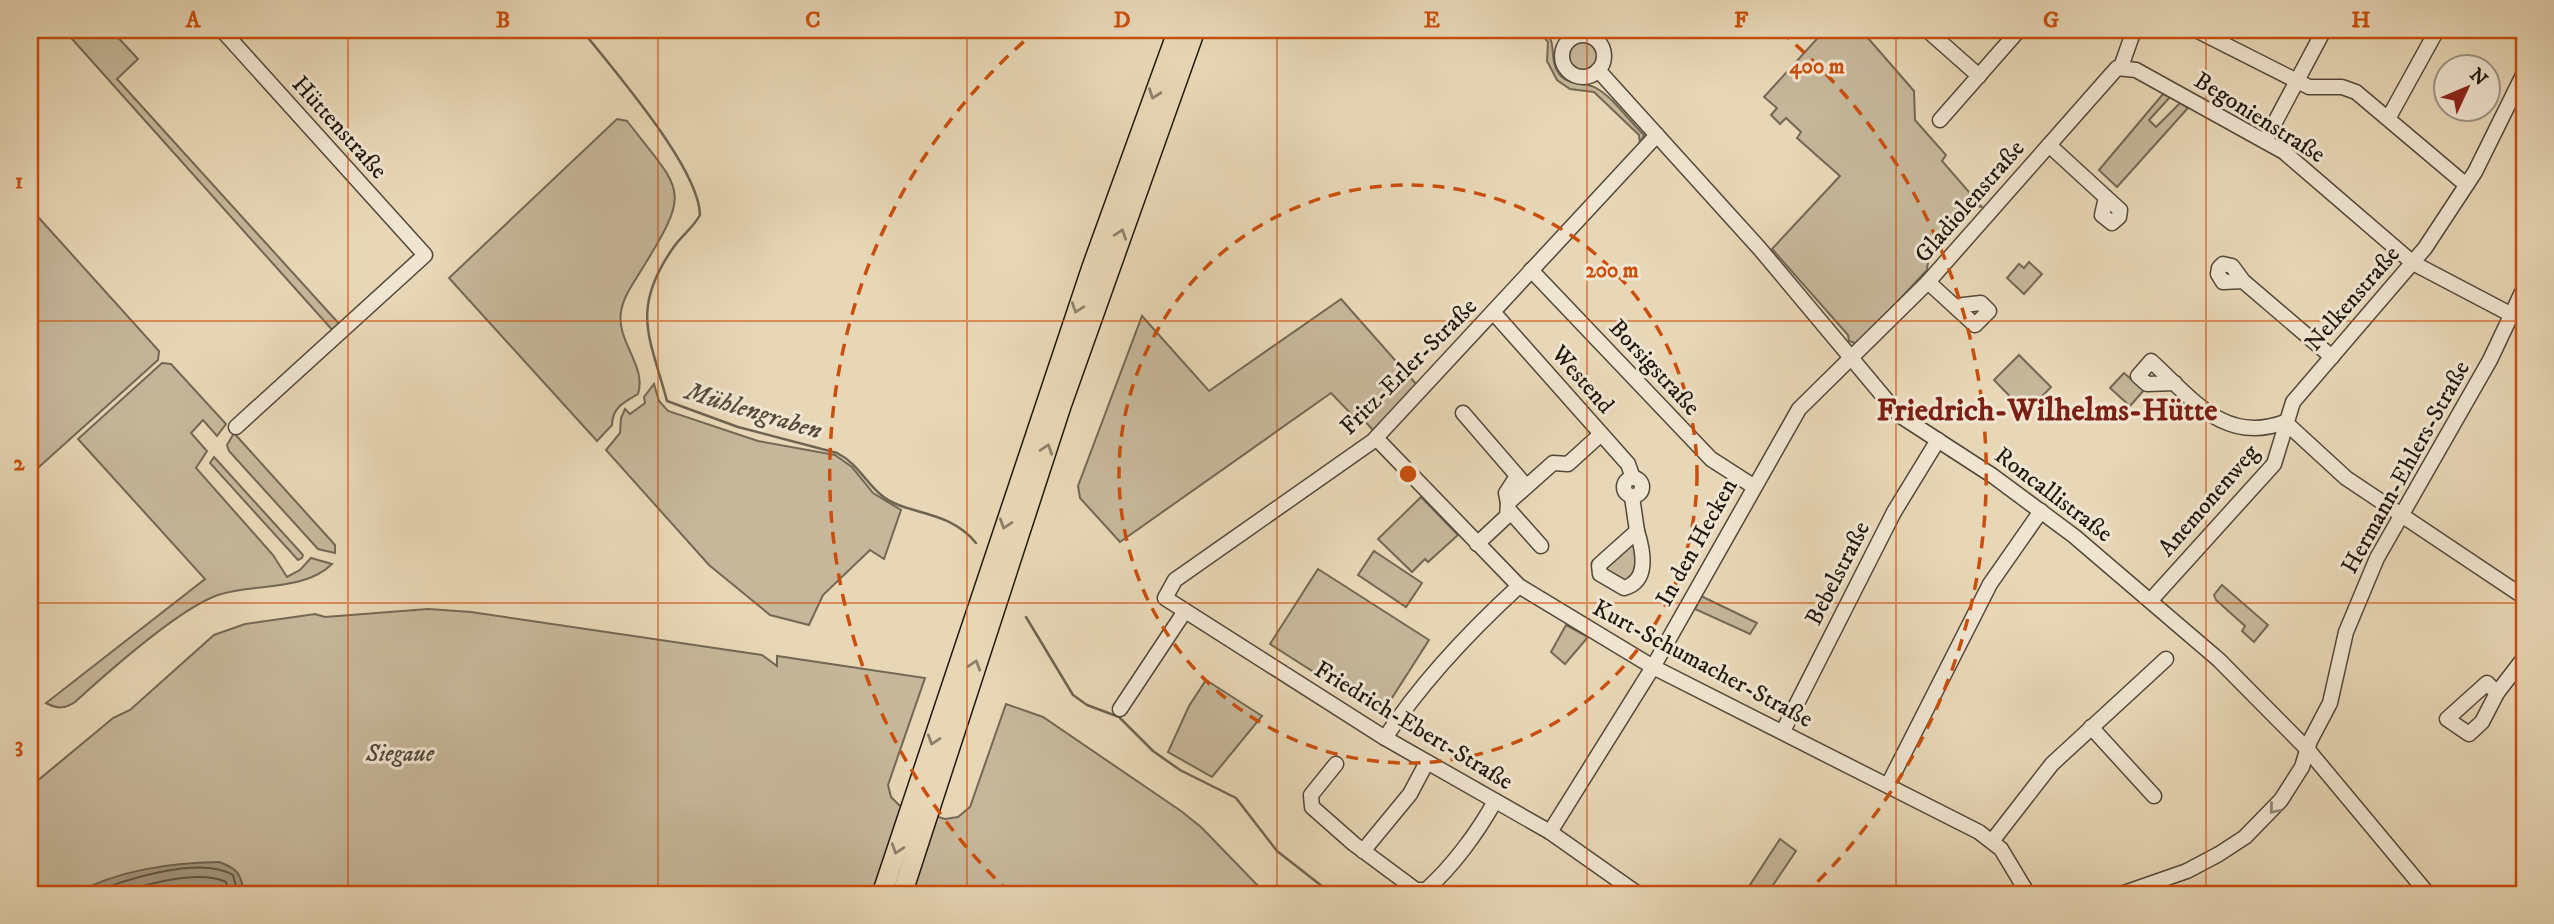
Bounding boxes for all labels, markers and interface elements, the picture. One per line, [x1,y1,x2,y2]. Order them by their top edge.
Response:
text: A [185,6,202,35]
text: B [496,6,510,35]
text: C [805,6,821,35]
text: D [1113,6,1131,35]
text: E [1424,6,1440,35]
text: F [1734,6,1749,35]
text: G [2043,6,2059,35]
text: H [2351,6,2371,35]
north arrow [2432,52,2502,122]
text: 400 m [1790,54,1845,80]
text: N [2464,64,2492,91]
street label: Begonienstraße [2188,66,2331,170]
street label: Hüttenstraße [285,70,393,185]
one-way arrow [1148,87,1162,99]
street label: Gladiolenstraße [1908,134,2031,269]
text: 1 [15,167,23,196]
one-way arrow [1113,228,1127,240]
street label: Nelkenstraße [2299,240,2407,357]
text: 200 m [1585,258,1639,284]
street label: Fritz-Erler-Straße [1334,292,1484,442]
one-way arrow [1071,301,1085,314]
street label: Borsigstraße [1602,313,1706,422]
street label: Westend [1544,339,1620,420]
street label: Hermann-Ehlers-Straße [2335,356,2477,579]
water label: Mühlengraben [679,374,826,448]
district label: Friedrich-Wilhelms-Hütte [1876,391,2218,431]
street label: Anemonenweg [2152,438,2266,563]
street label: Roncallistraße [1988,441,2119,549]
one-way arrow [1039,443,1053,455]
text: 2 [13,449,25,478]
centre of rings [1396,462,1420,486]
street label: In den Hecken [1649,473,1744,612]
street label: Bebelstraße [1799,516,1877,631]
one-way arrow [999,517,1013,529]
street label: Kurt-Schumacher-Straße [1587,593,1818,735]
street label: Friedrich-Ebert-Straße [1309,655,1518,797]
one-way arrow [967,659,982,671]
text: 3 [15,731,23,760]
one-way arrow [927,733,941,745]
park label: Siegaue [365,739,435,769]
one-way arrow [2270,800,2282,813]
one-way arrow [891,842,905,854]

